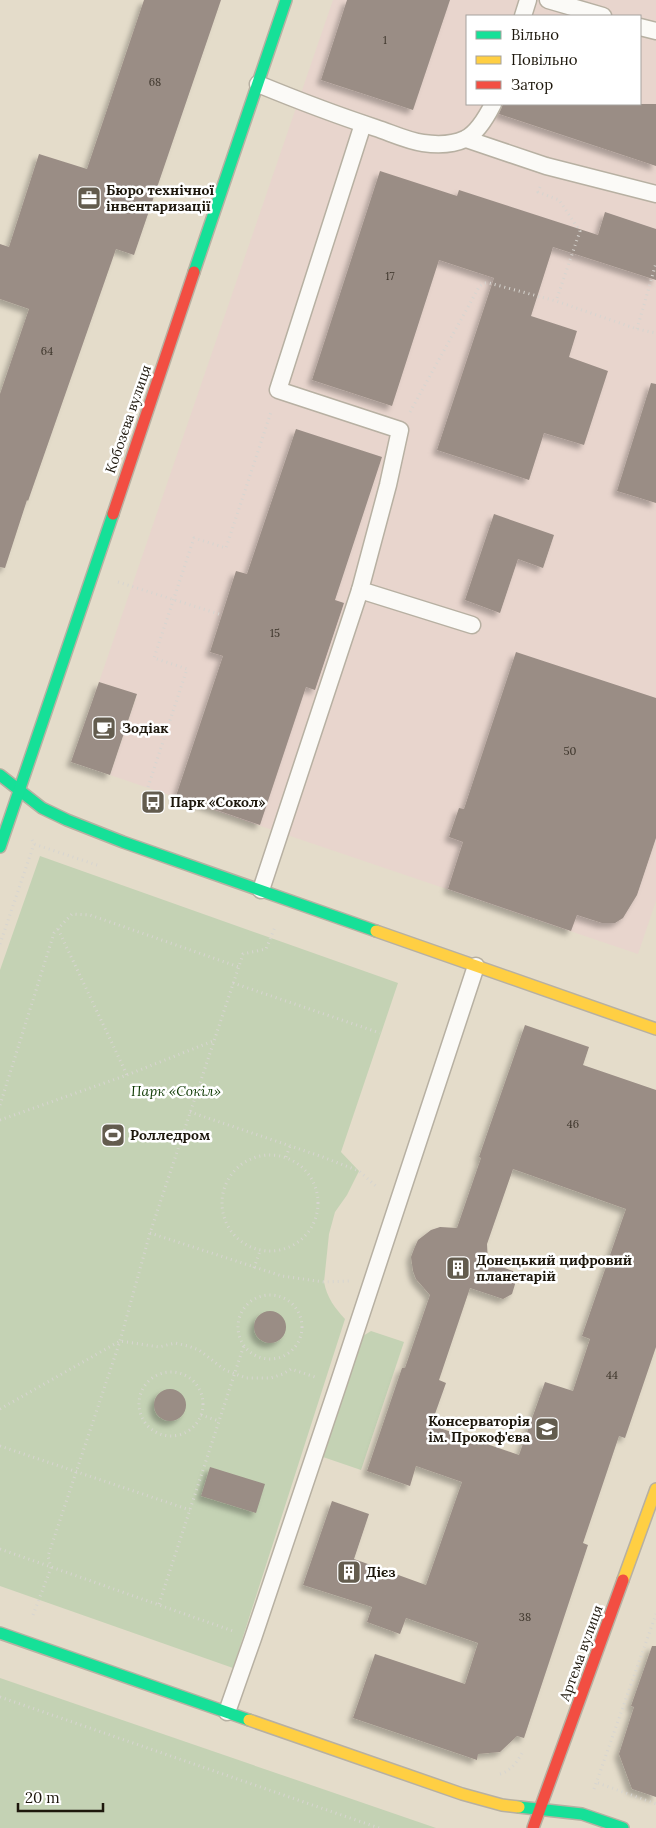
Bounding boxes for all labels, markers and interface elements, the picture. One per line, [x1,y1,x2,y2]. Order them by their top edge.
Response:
legend [466,15,641,105]
text: Вільно [511,25,559,44]
house number: 1 [383,33,387,47]
text: Повільно [511,50,578,69]
house number: 68 [149,75,161,89]
text: Затор [511,75,553,94]
place label: Бюро технічної інвентаризації [106,181,214,215]
office icon: Бюро технічної інвентаризації [76,185,102,211]
house number: 17 [385,269,395,283]
house number: 64 [41,344,53,358]
street label: Кобозєва вулиця [101,362,155,476]
house number: 15 [270,626,280,640]
cafe icon: Зодіак [91,715,117,741]
place label: Зодіак [122,719,169,737]
house number: 50 [564,744,577,758]
bus stop icon: Парк «Сокол» [140,789,166,815]
place label: Парк «Сокол» [170,793,265,811]
park label: Парк «Сокіл» [131,1082,221,1100]
house number: 46 [567,1117,579,1131]
sports icon: Ролледром [100,1122,126,1148]
place label: Ролледром [130,1126,210,1144]
place label: Донецький цифровий планетарій [476,1251,632,1285]
building icon: Донецький цифровий планетарій [445,1255,471,1281]
house number: 44 [606,1368,618,1382]
place label: Консерваторія ім. Прокоф'єва [428,1412,531,1446]
school or university icon: Консерваторія ім. Прокоф'єва [534,1416,560,1442]
building icon: Дієз [336,1559,362,1585]
place label: Дієз [366,1563,396,1581]
street label: Артема вулиця [555,1603,607,1704]
house number: 38 [519,1610,531,1624]
scale bar [18,1780,102,1812]
text: 20 m [25,1788,60,1807]

